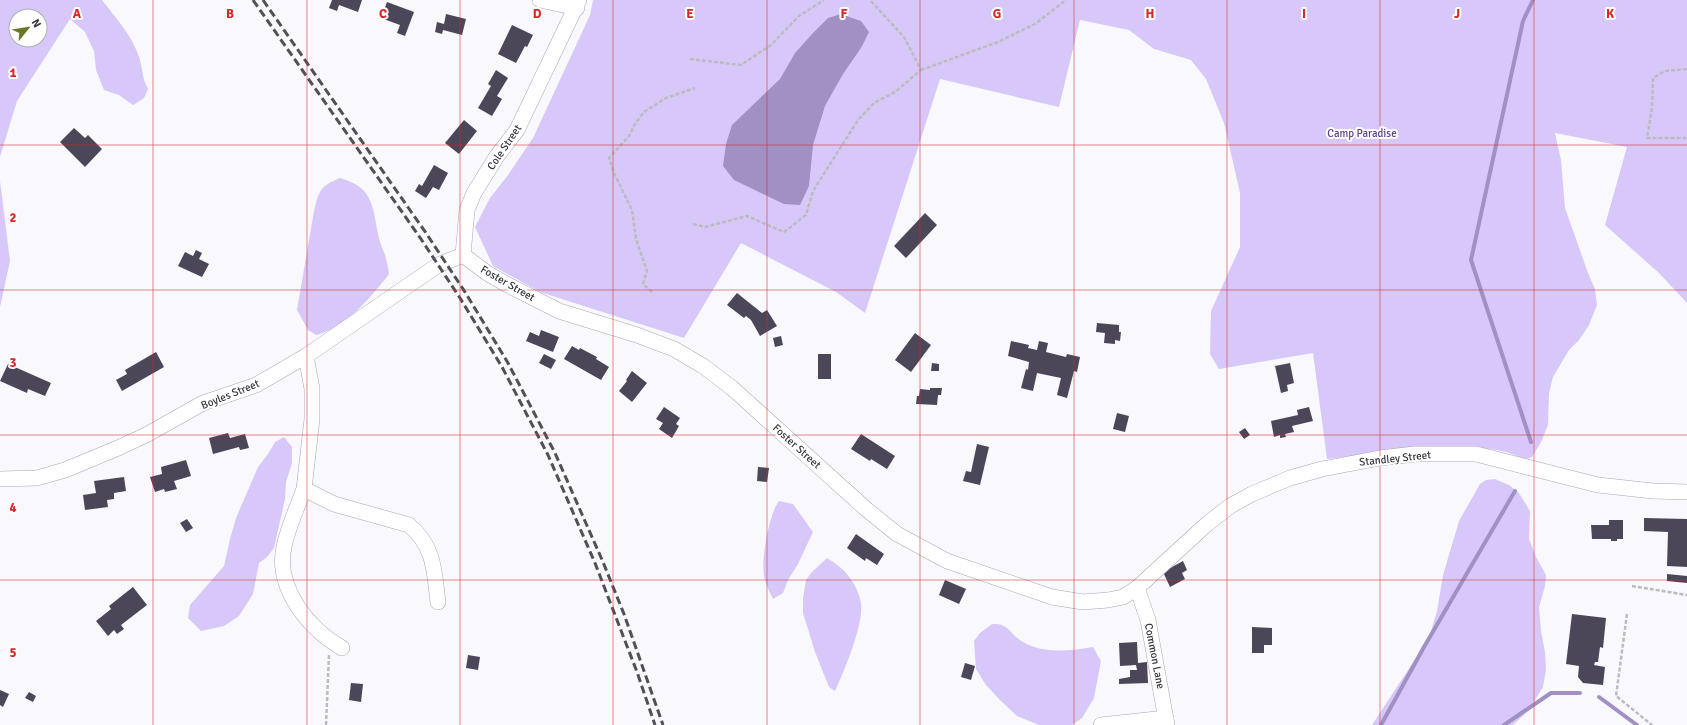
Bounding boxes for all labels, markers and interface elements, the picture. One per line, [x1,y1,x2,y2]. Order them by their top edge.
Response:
text: A [73,6,82,22]
text: B [226,6,234,22]
text: C [379,6,387,22]
text: D [533,6,542,22]
text: E [686,6,694,22]
text: F [841,6,848,22]
text: G [993,6,1001,22]
text: H [1146,6,1154,22]
text: I [1302,6,1306,22]
text: J [1454,6,1460,22]
text: K [1606,6,1614,22]
north arrow [8,8,48,48]
text: N [29,17,44,30]
text: 1 [9,65,17,81]
street label: Cole Street [484,122,524,172]
park label: Camp Paradise [1327,127,1397,140]
text: 2 [9,210,17,226]
street label: Foster Street [478,263,537,304]
text: 3 [9,355,17,371]
street label: Boyles Street [199,377,261,412]
street label: Foster Street [770,421,824,471]
street label: Standley Street [1359,448,1432,469]
text: 4 [9,500,17,516]
street label: Common Lane [1142,622,1167,690]
text: 5 [9,645,17,661]

